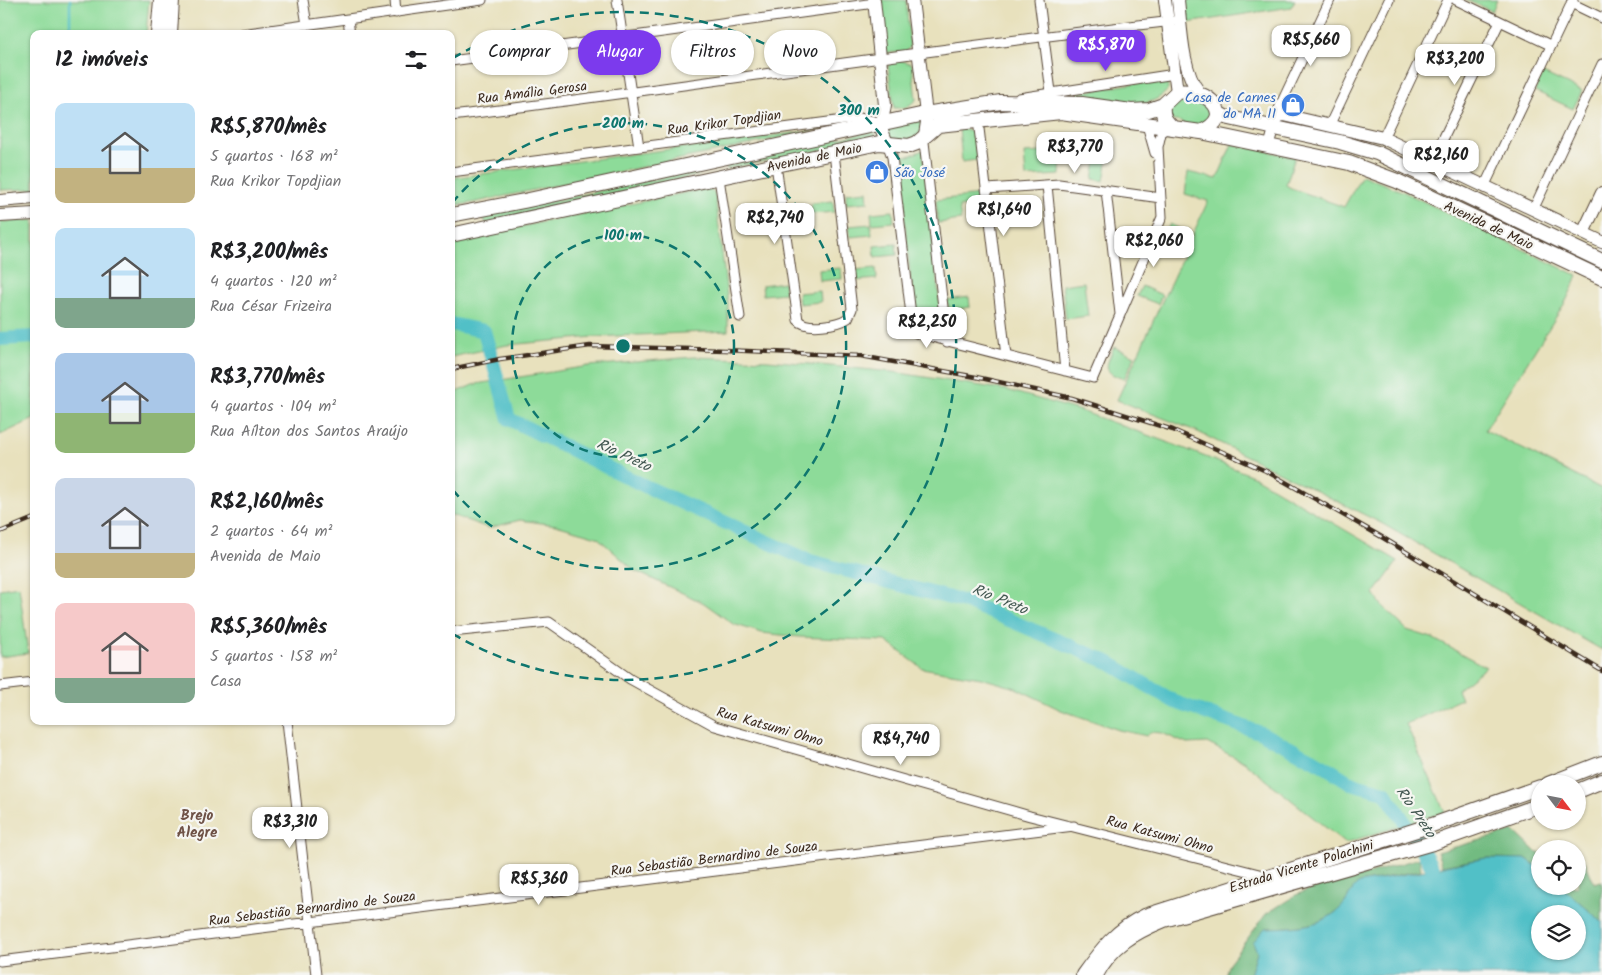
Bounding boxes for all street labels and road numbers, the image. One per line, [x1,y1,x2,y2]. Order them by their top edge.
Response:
street label: Rua Amália Gerosa [476,75,588,111]
street label: Rua Krikor Topdjian [666,104,783,142]
street label: Avenida de Maio [765,137,864,179]
street label: Avenida de Maio [1440,195,1537,256]
street label: Rua Katsumi Ohno [714,701,826,753]
street label: Rua Katsumi Ohno [1104,810,1216,860]
street label: Estrada Vicente Polachini [1226,834,1377,899]
street label: Rua Sebastião Bernardino de Souza [609,835,819,883]
street label: Rua Sebastião Bernardino de Souza [207,885,417,933]

